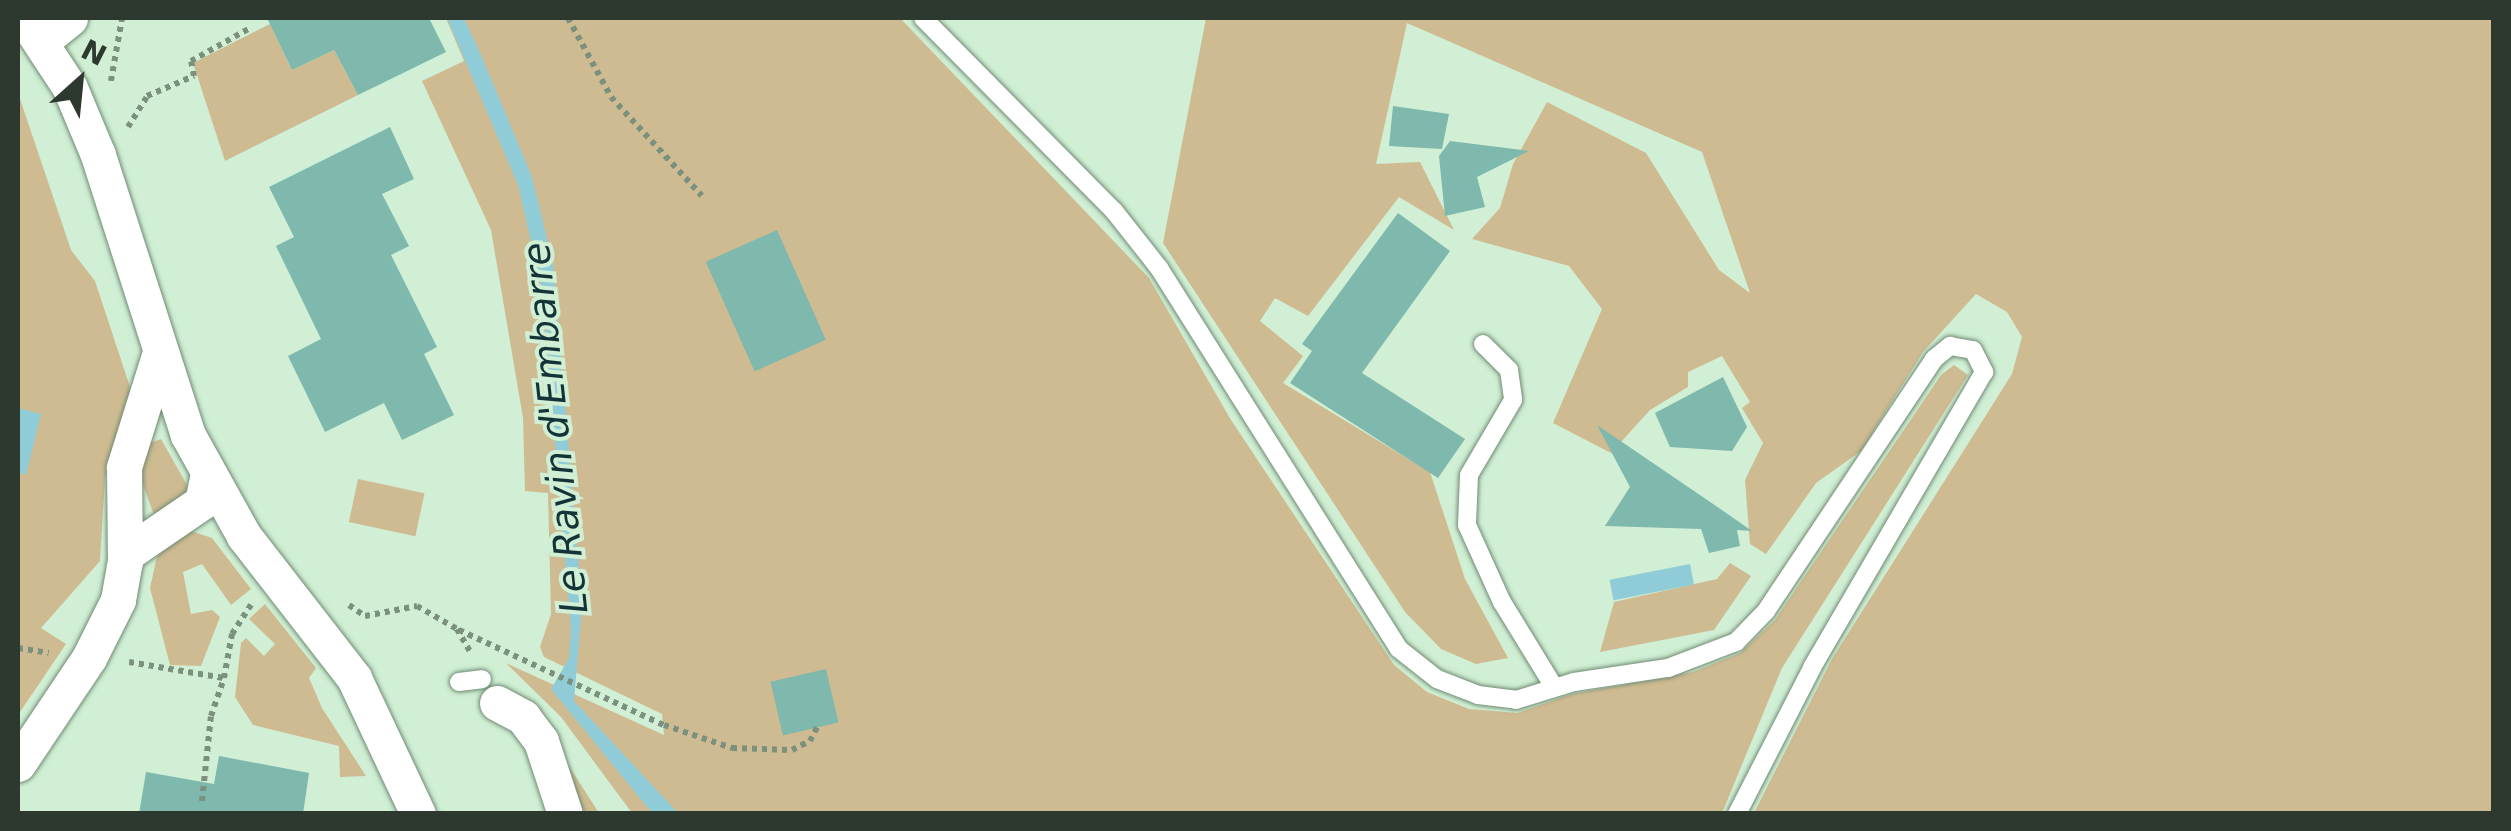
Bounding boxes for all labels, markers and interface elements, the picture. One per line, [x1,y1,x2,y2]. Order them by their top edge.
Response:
north arrow [30,30,130,130]
text: N [76,33,112,73]
water label: Le Ravin d'Embarre [514,240,598,616]

